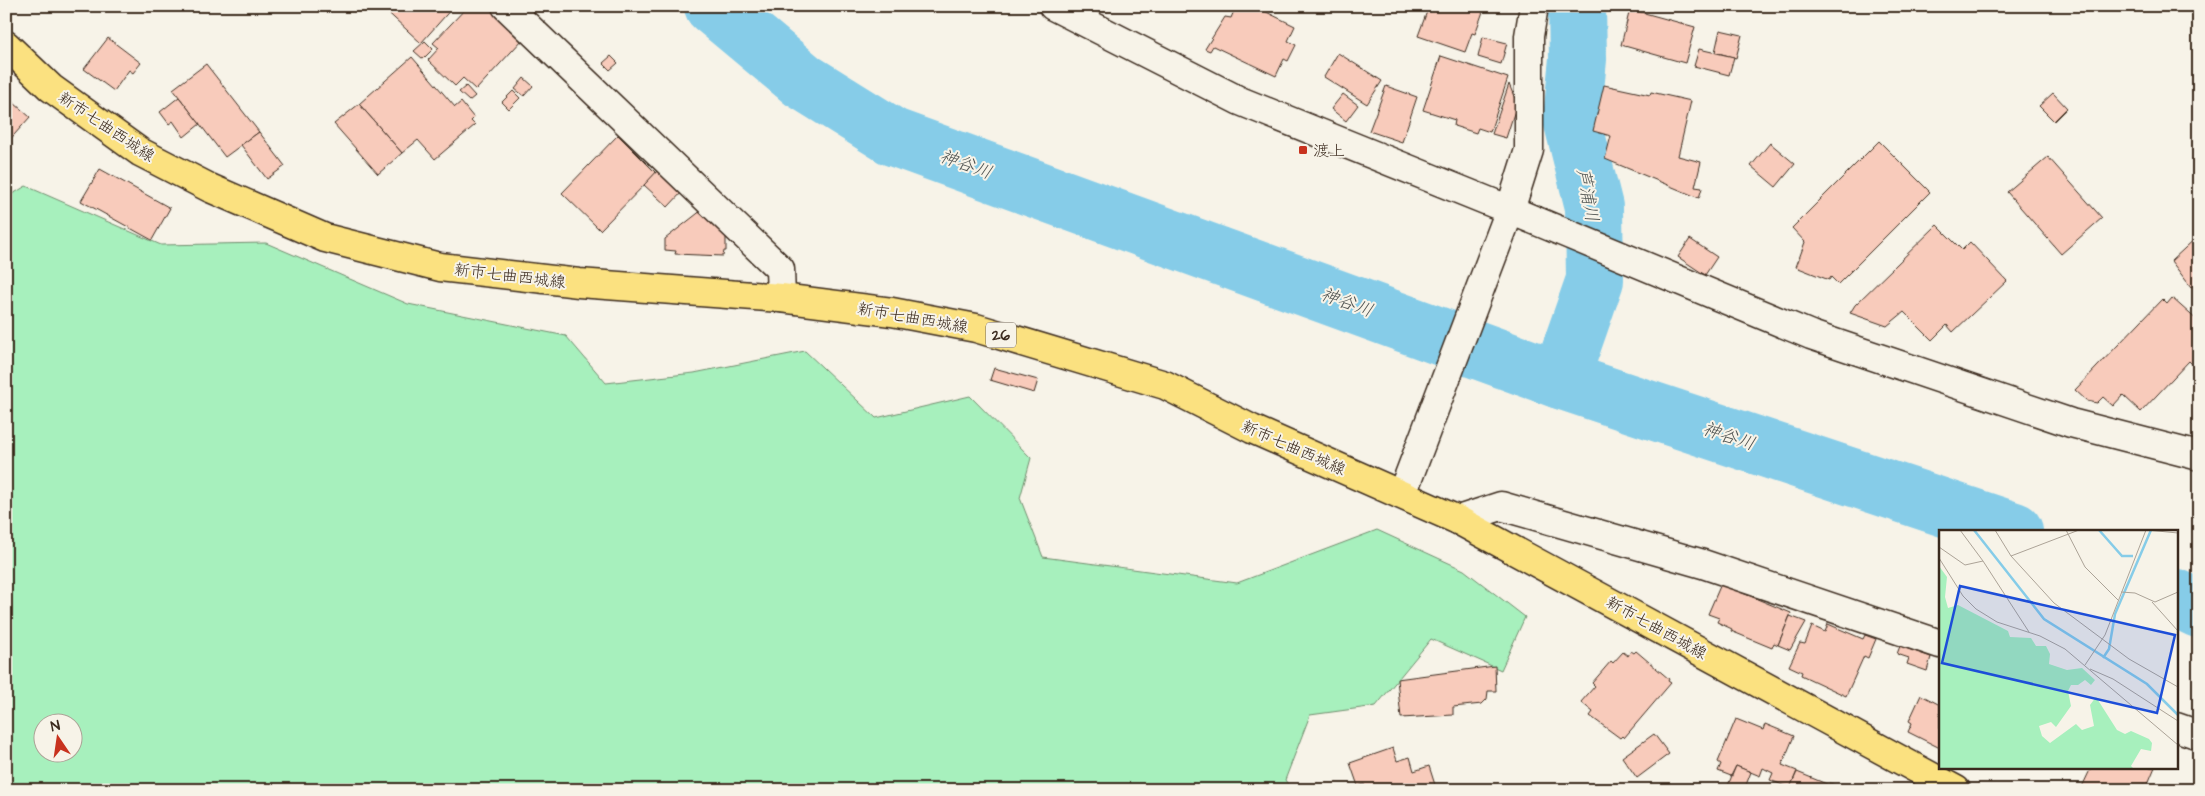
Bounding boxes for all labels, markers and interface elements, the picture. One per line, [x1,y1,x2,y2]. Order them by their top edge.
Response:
street label: 新市七曲西城線 [54,86,159,167]
place label: 渡上 [1313,140,1345,162]
water label: 神谷川 [936,143,995,185]
marker: 渡上 [1297,144,1309,156]
water label: 芦浦川 [1571,166,1605,224]
street label: 新市七曲西城線 [453,258,567,294]
water label: 神谷川 [1317,281,1376,323]
street label: 新市七曲西城線 [856,297,970,339]
road number: 26 [986,322,1016,348]
street label: 新市七曲西城線 [1238,415,1349,481]
water label: 神谷川 [1699,416,1758,457]
inset map [1939,530,2178,768]
street label: 新市七曲西城線 [1602,591,1711,665]
north arrow [32,714,82,764]
text: N [49,716,62,737]

